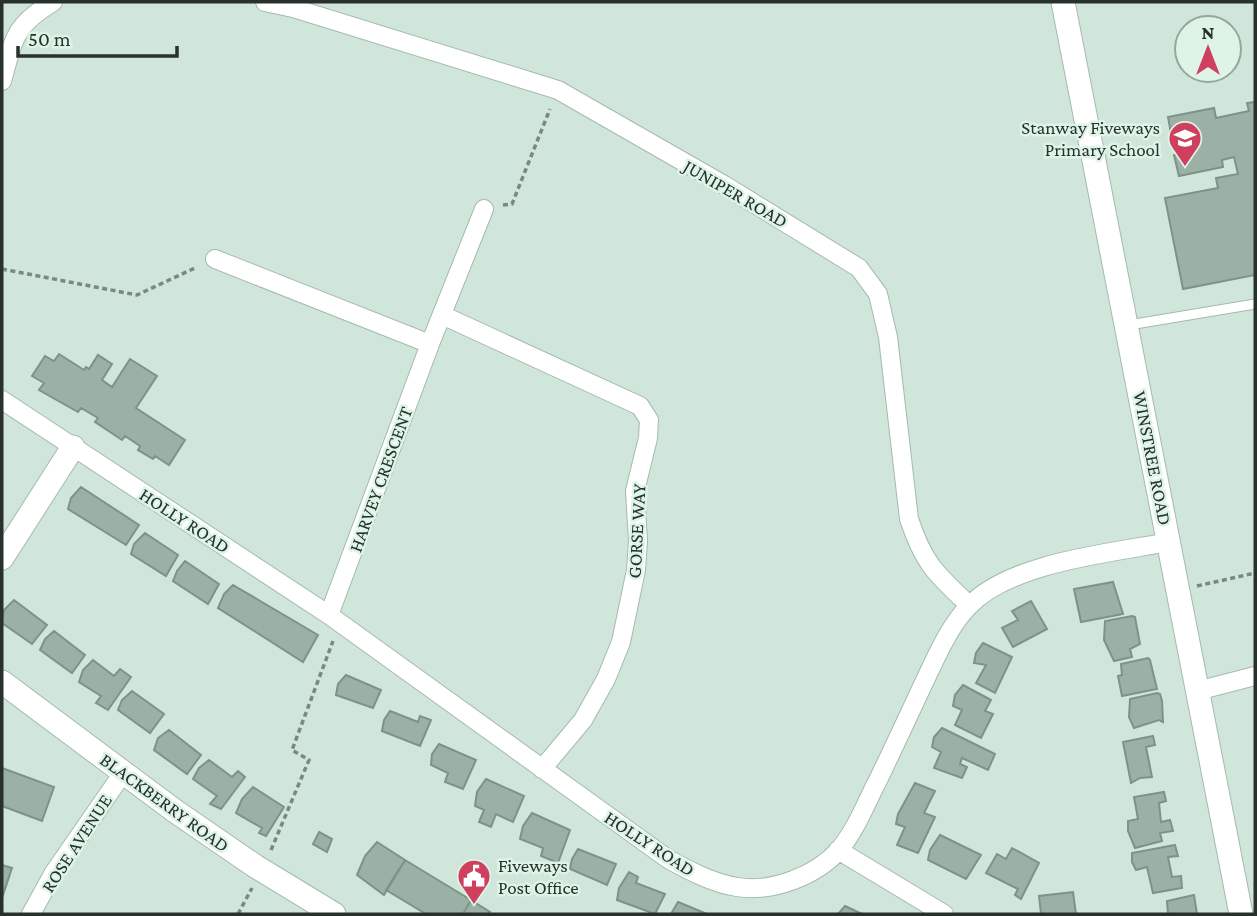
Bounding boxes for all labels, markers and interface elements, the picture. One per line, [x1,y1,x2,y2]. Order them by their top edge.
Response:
scale bar [18,14,177,58]
north arrow [1173,14,1243,84]
text: N [1202,22,1215,43]
text: 50 m [28,27,71,51]
place label: Stanway Fiveways Primary School [1021,117,1160,160]
school or university icon: Stanway Fiveways Primary School [1166,119,1204,168]
street label: JUNIPER ROAD [678,154,791,232]
street label: WINSTREE ROAD [1129,389,1176,527]
street label: HARVEY CRESCENT [344,403,417,555]
street label: GORSE WAY [624,482,650,579]
street label: HOLLY ROAD [136,484,234,557]
street label: BLACKBERRY ROAD [96,749,233,856]
street label: ROSE AVENUE [37,790,116,896]
street label: HOLLY ROAD [601,807,699,880]
place label: Fiveways Post Office [498,855,579,898]
public building icon: Fiveways Post Office [455,857,493,906]

